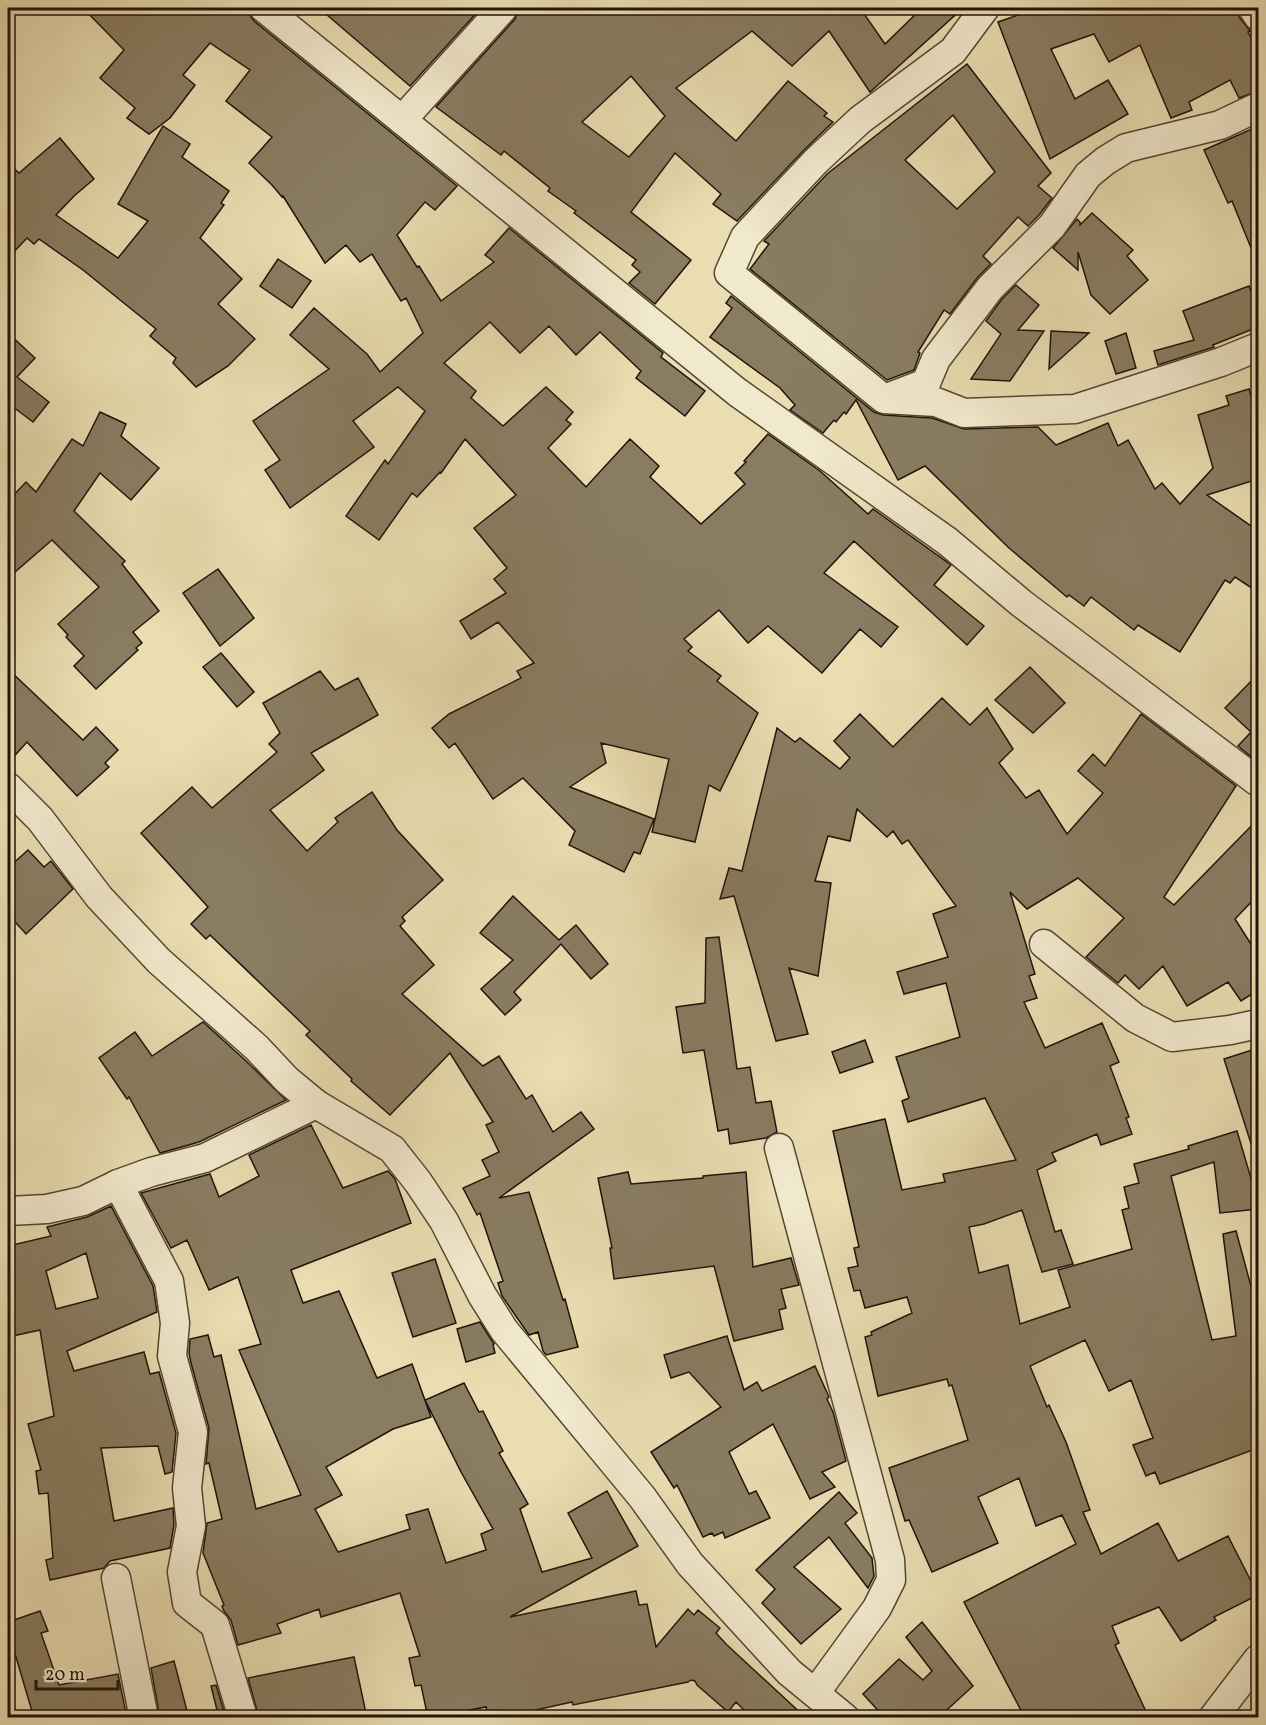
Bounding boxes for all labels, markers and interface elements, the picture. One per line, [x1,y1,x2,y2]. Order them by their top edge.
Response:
scale bar [36,1653,118,1691]
text: 20 m [45,1663,85,1688]

